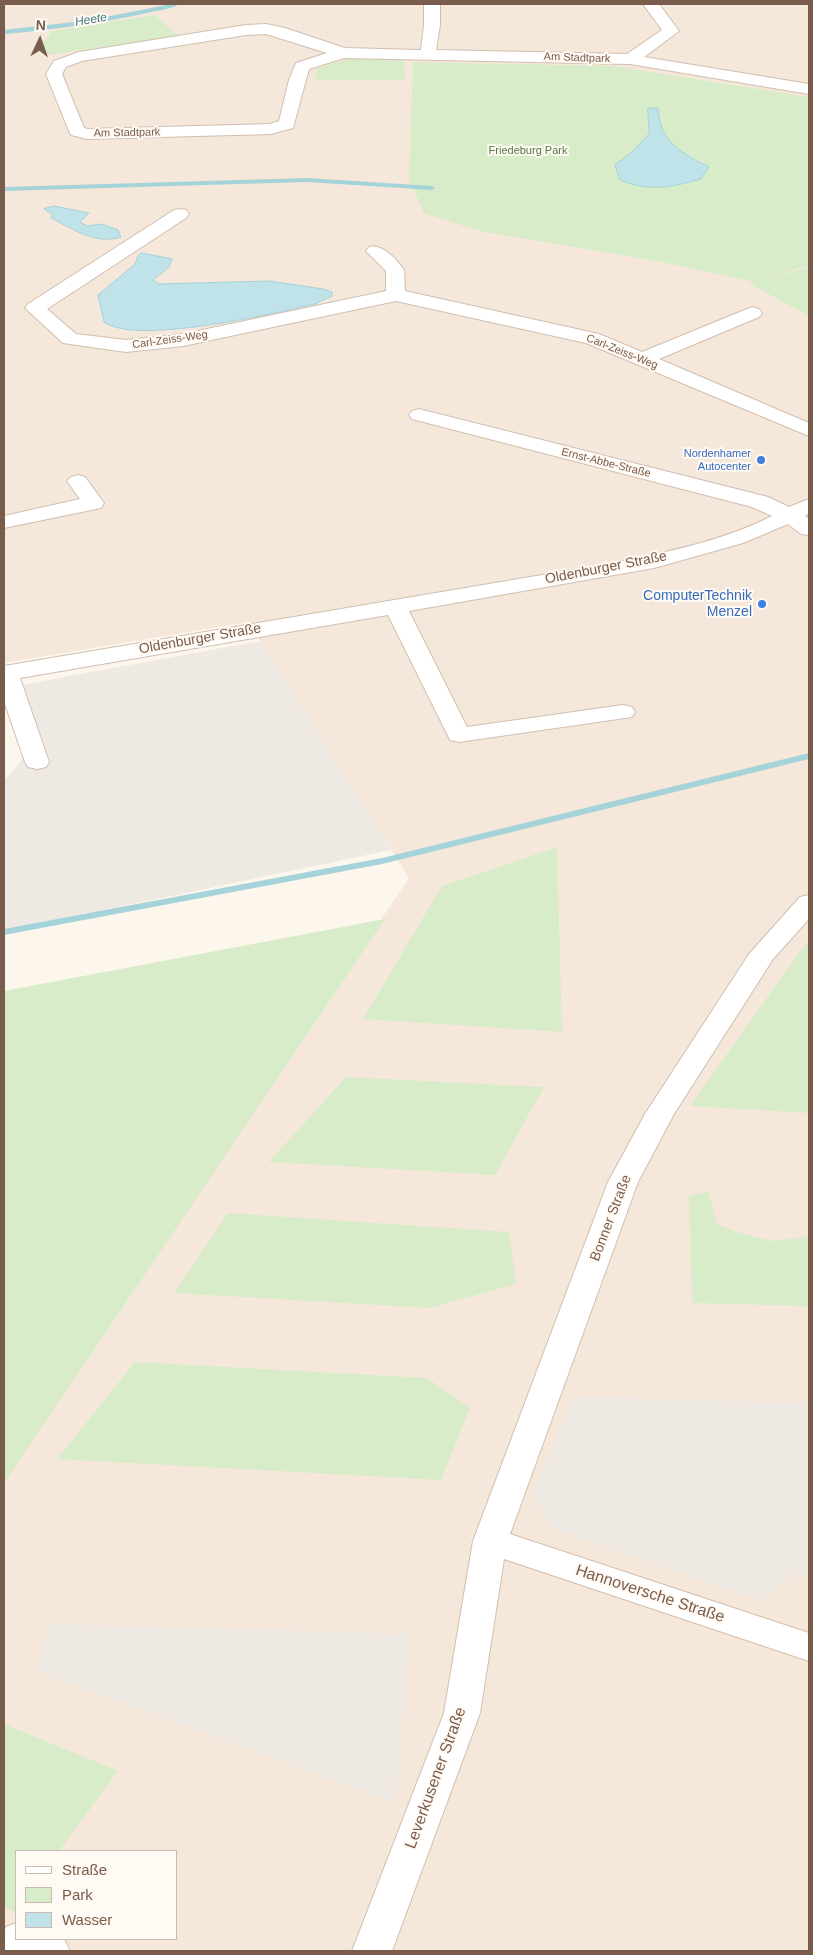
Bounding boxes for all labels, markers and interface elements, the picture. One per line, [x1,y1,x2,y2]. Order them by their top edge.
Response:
water label: Heete [74,10,108,30]
north arrow [15,15,65,65]
text: N [35,17,46,33]
street label: Am Stadtpark [543,50,611,66]
street label: Am Stadtpark [94,126,160,140]
park label: Friedeburg Park [489,144,567,158]
street label: Carl-Zeiss-Weg [131,328,209,352]
street label: Carl-Zeiss-Weg [584,332,660,372]
street label: Ernst-Abbe-Straße [560,446,652,480]
place label: Nordenhamer Autocenter [684,447,751,473]
marker: Nordenhamer Autocenter [755,454,767,466]
street label: Oldenburger Straße [544,548,668,588]
place label: ComputerTechnik Menzel [643,588,752,620]
marker: ComputerTechnik Menzel [756,598,768,610]
street label: Oldenburger Straße [138,620,262,658]
street label: Bonner Straße [587,1172,635,1264]
street label: Hannoversche Straße [573,1561,727,1627]
street label: Leverkusener Straße [401,1705,471,1851]
legend [15,1850,178,1940]
text: Straße [62,1861,107,1878]
text: Park [62,1886,93,1903]
text: Wasser [62,1911,112,1928]

